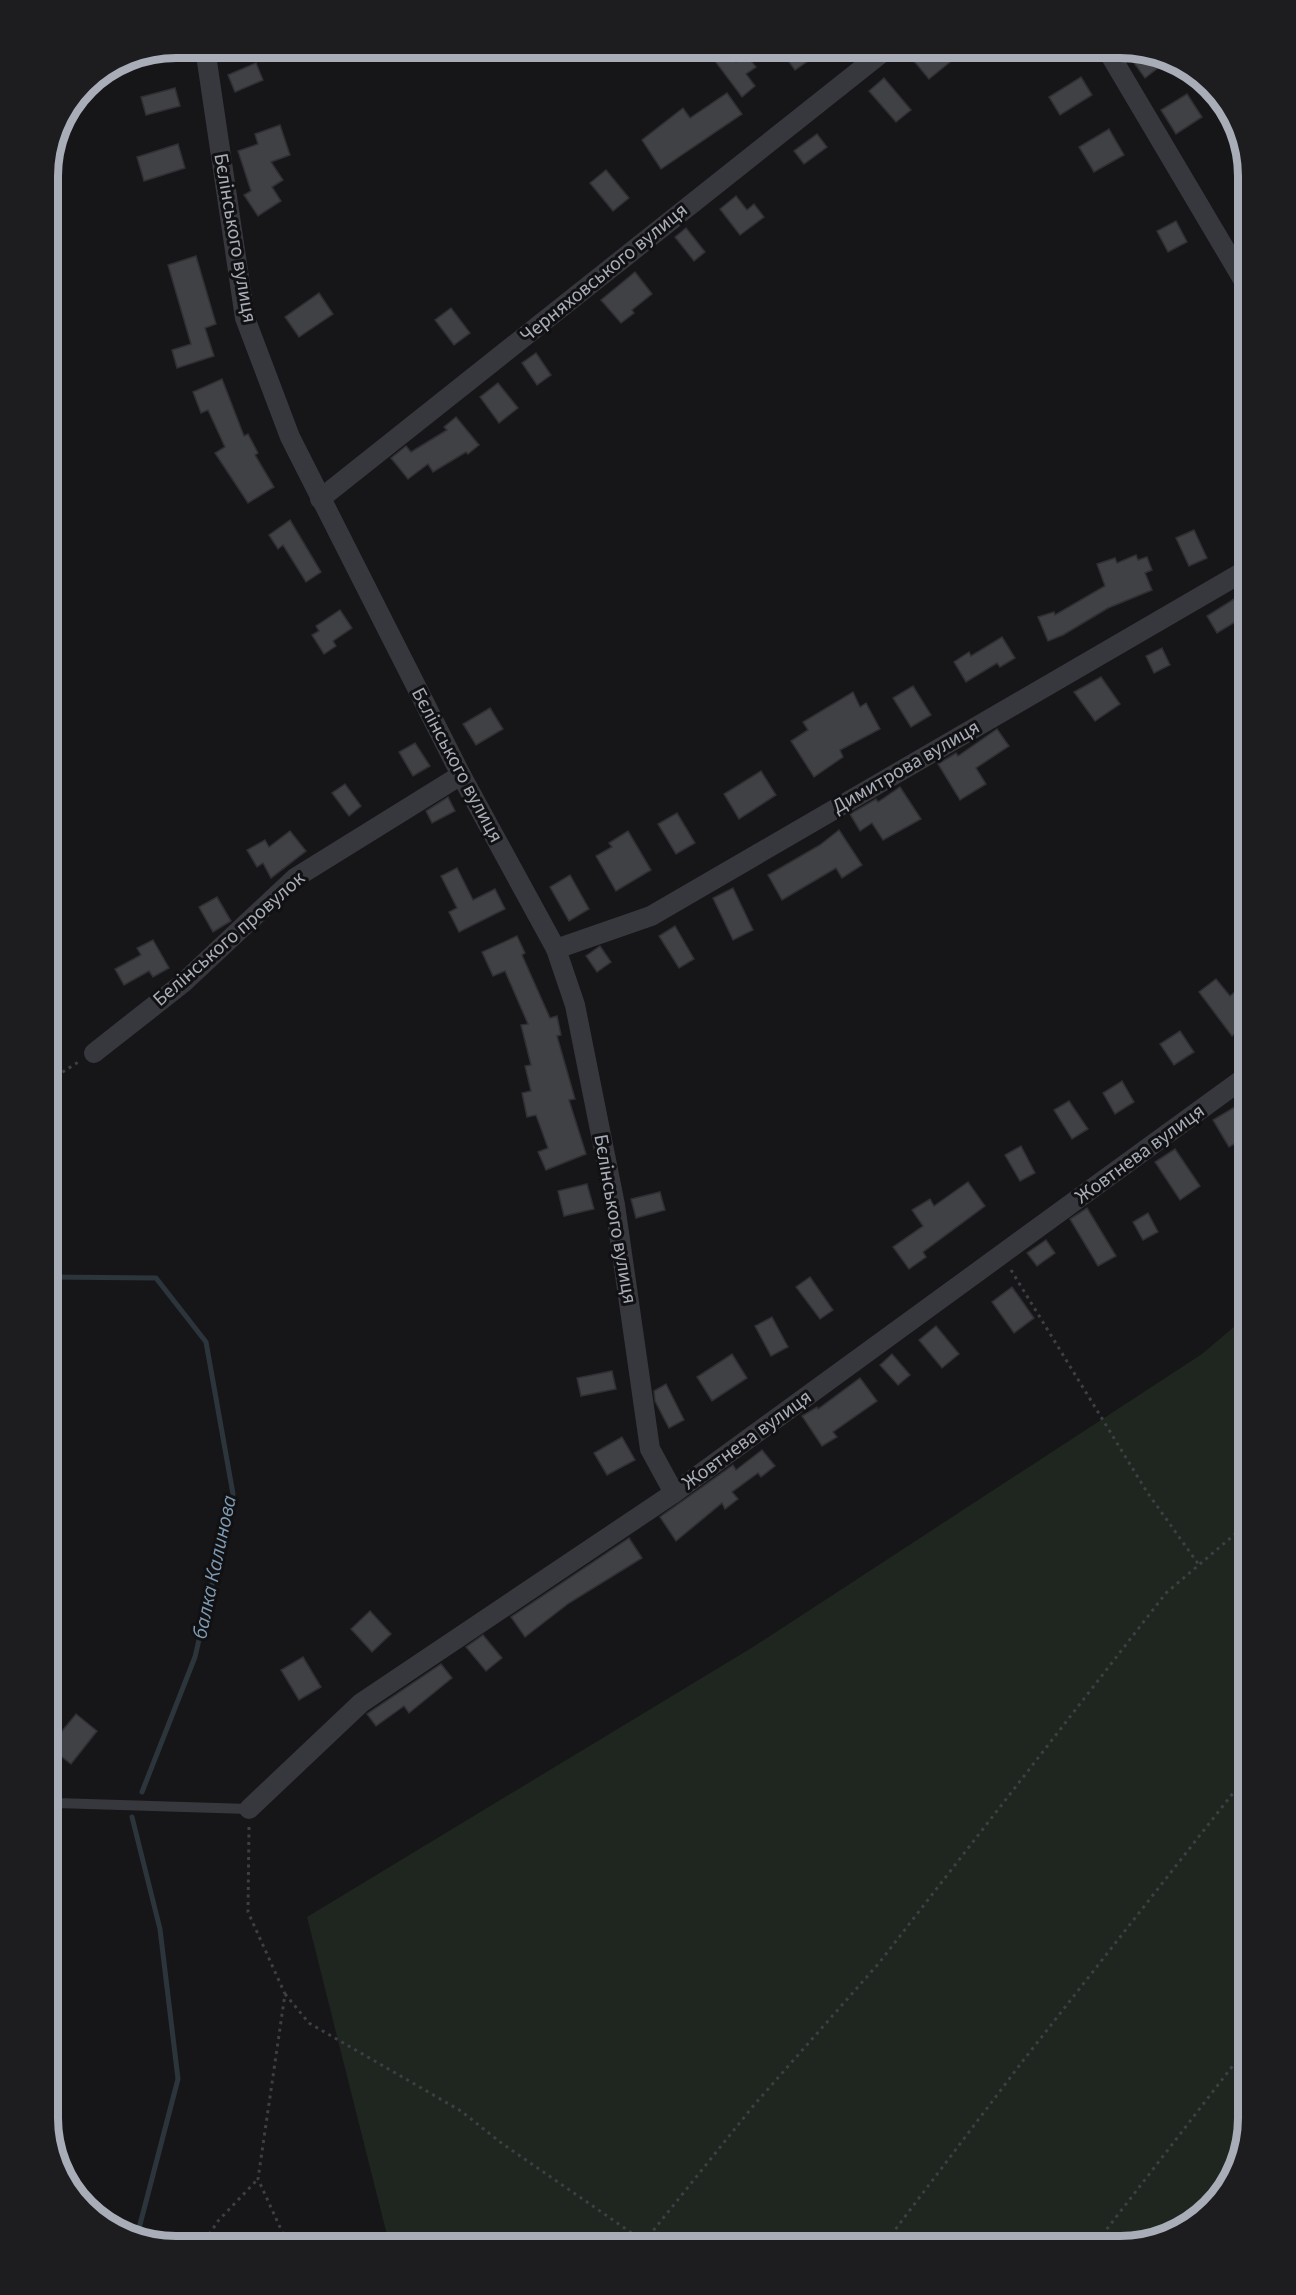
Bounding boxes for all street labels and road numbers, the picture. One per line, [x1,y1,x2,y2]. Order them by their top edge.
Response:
street label: Бєлінського вулиця [206,151,264,325]
street label: Черняховського вулиця [514,197,694,349]
street label: Бєлінського вулиця [404,683,510,847]
street label: Димитрова вулиця [827,713,985,821]
street label: Белінського провулок [147,865,311,1013]
street label: Жовтнева вулиця [1069,1097,1211,1211]
street label: Бєлінського вулиця [586,1132,644,1306]
street label: Жовтнева вулиця [676,1383,818,1497]

